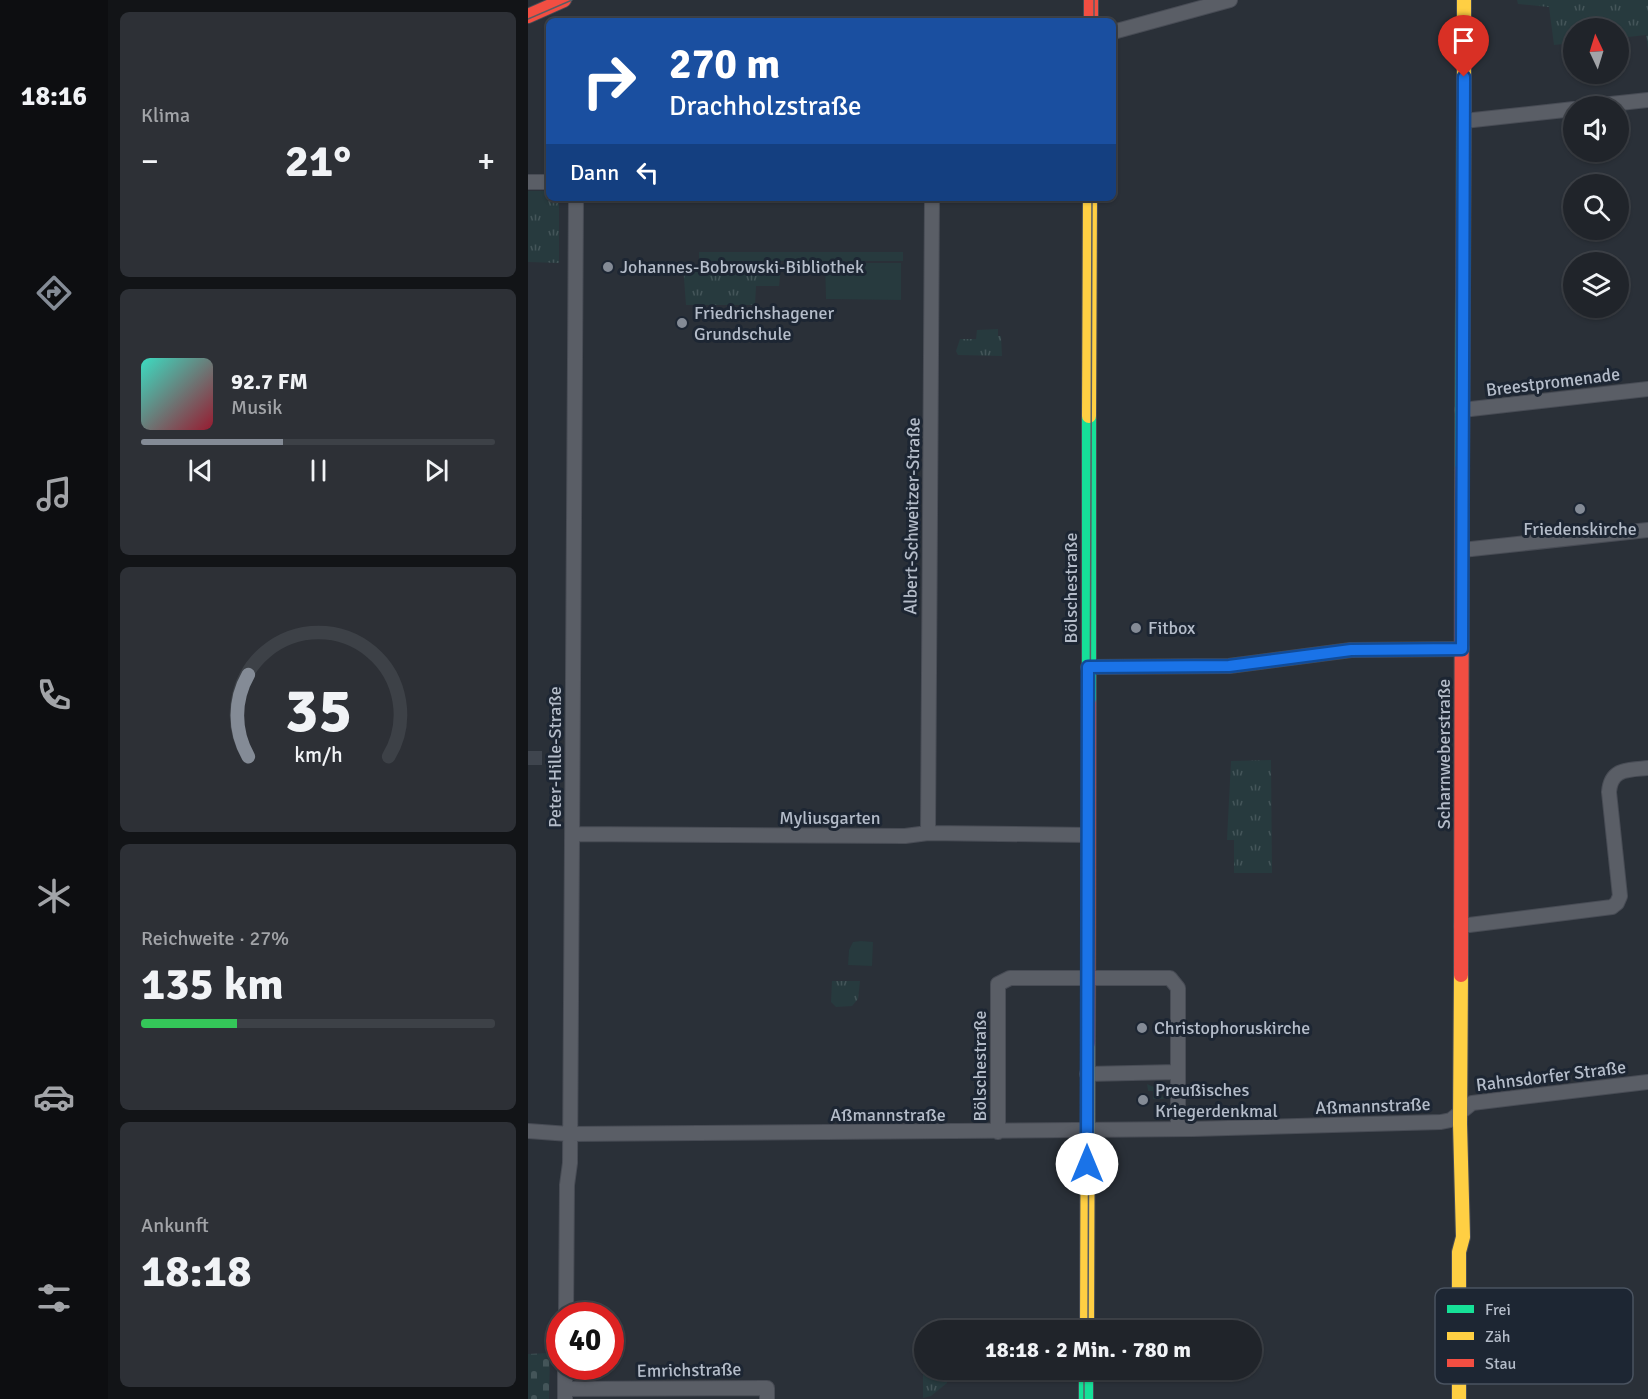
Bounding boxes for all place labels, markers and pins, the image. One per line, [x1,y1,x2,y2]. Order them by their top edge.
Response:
pin [1438,15,1489,77]
place label: Johannes-Bobrowski-Bibliothek [620,256,864,278]
marker: Johannes-Bobrowski-Bibliothek [601,260,615,274]
place label: Friedrichshagener Grundschule [694,302,835,345]
marker: Friedrichshagener Grundschule [675,316,689,330]
marker: Friedenskirche [1573,502,1587,516]
place label: Friedenskirche [1523,518,1637,540]
place label: Fitbox [1148,617,1196,639]
marker: Fitbox [1129,621,1143,635]
place label: Christophoruskirche [1154,1017,1310,1039]
marker: Christophoruskirche [1135,1021,1149,1035]
place label: Preußisches Kriegerdenkmal [1155,1079,1278,1122]
marker: Preußisches Kriegerdenkmal [1136,1093,1150,1107]

